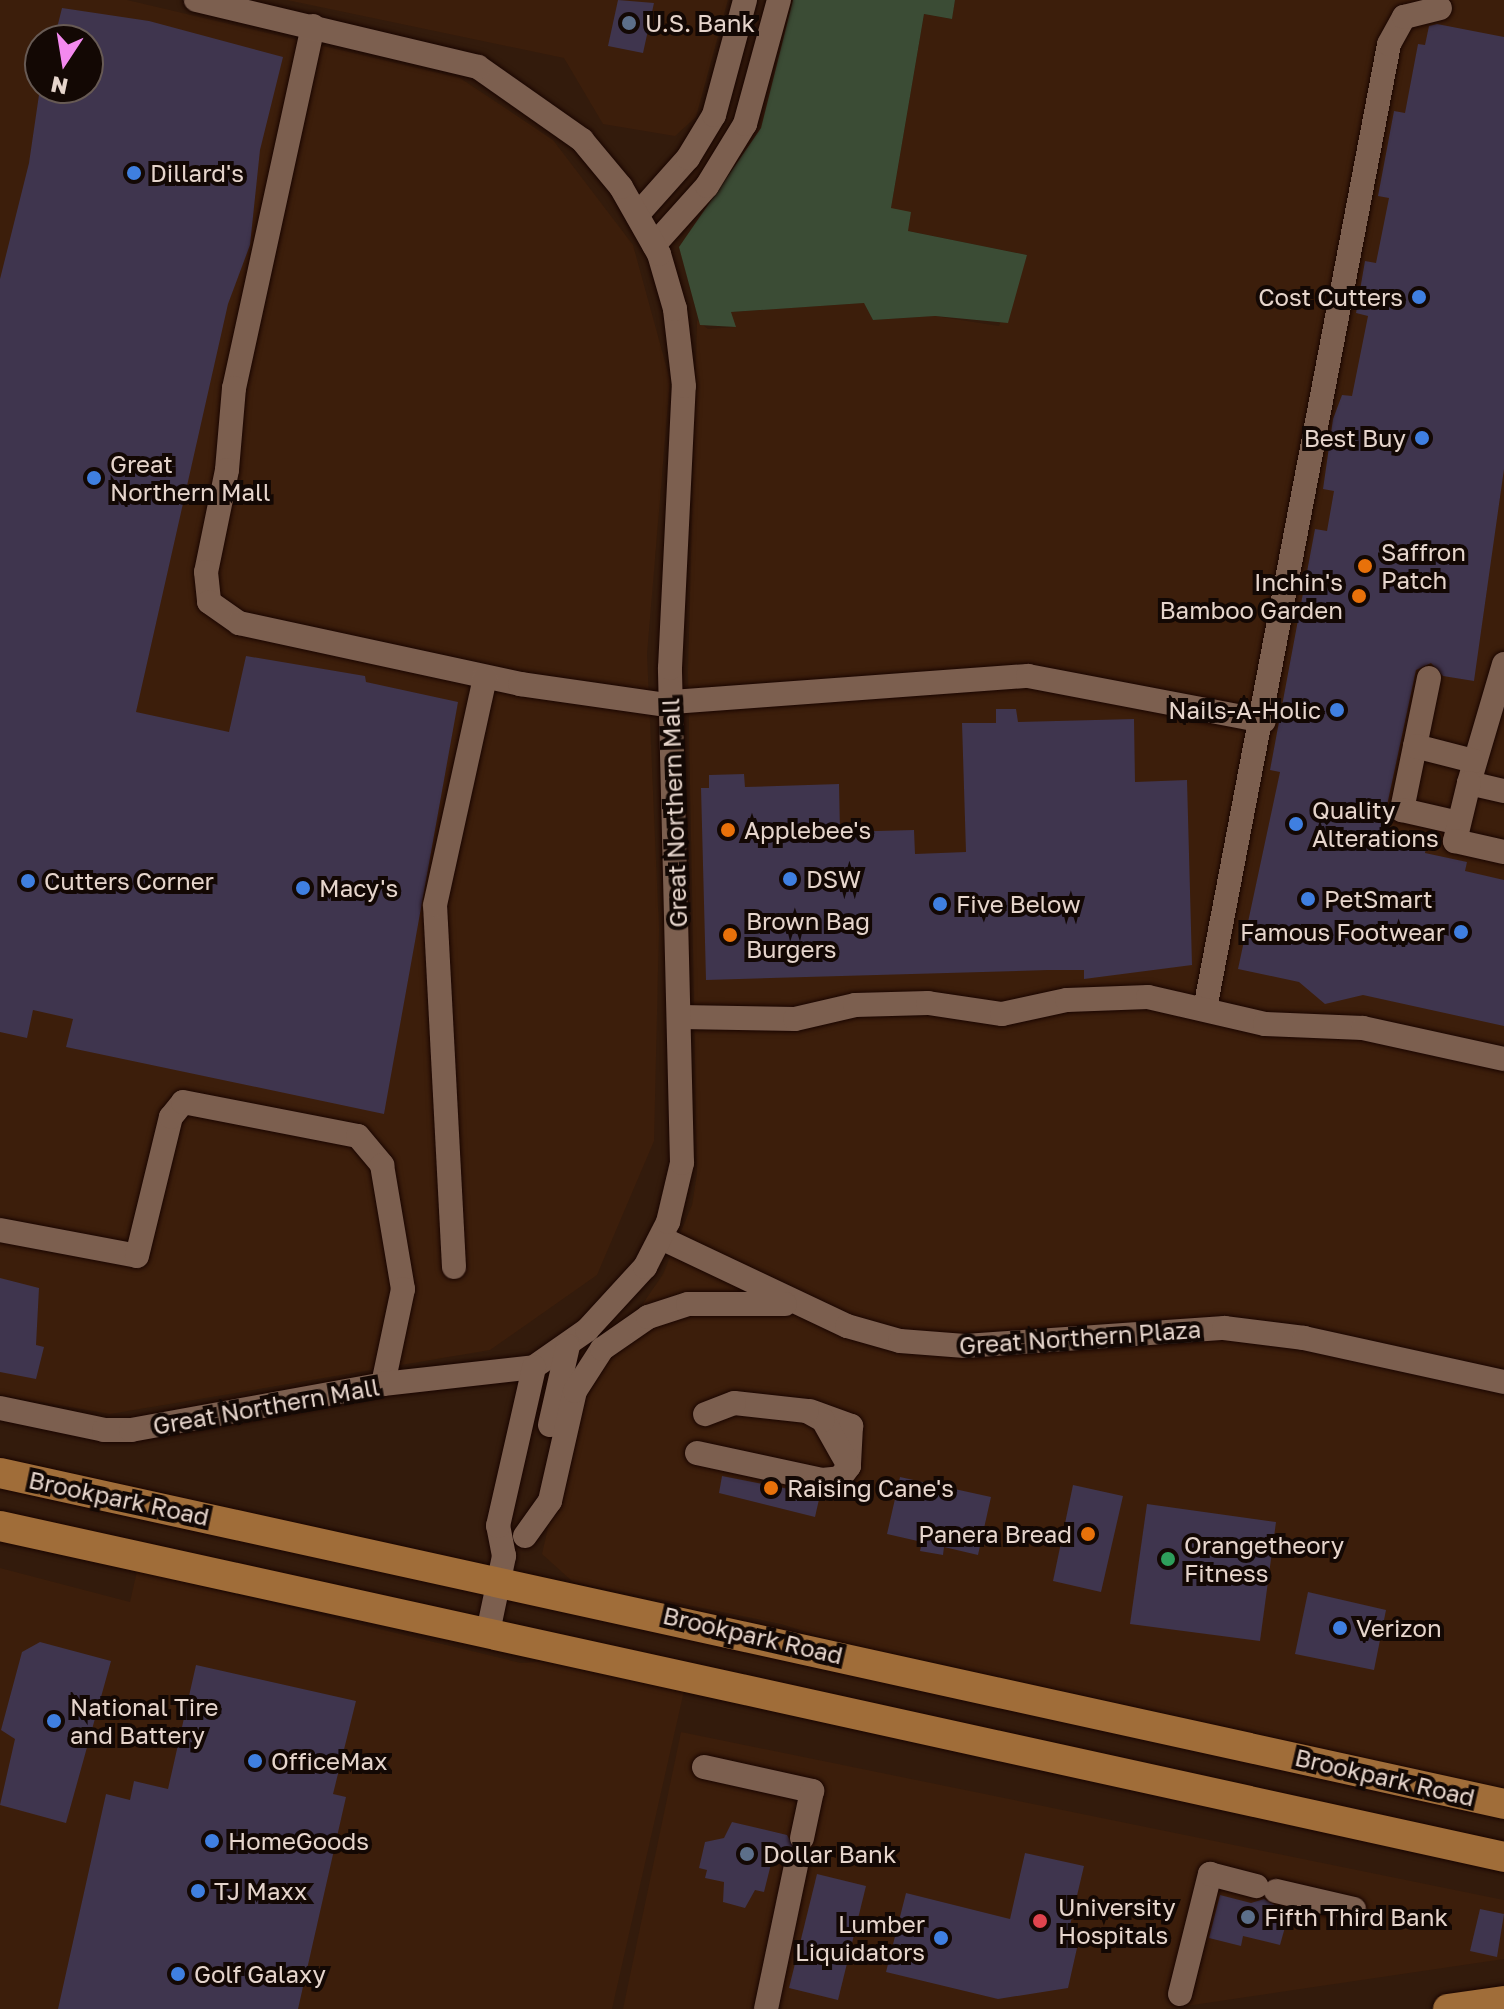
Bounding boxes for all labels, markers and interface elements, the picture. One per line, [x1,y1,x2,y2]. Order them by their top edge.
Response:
place label: U.S. Bank [645,9,755,37]
marker: U.S. Bank [620,14,638,32]
north arrow [24,24,104,104]
text: N [48,71,70,101]
place label: Dillard's [150,159,244,187]
marker: Dillard's [125,164,143,182]
place label: Cost Cutters [1258,283,1403,311]
marker: Cost Cutters [1410,288,1428,306]
place label: Best Buy [1304,424,1406,452]
marker: Best Buy [1413,429,1431,447]
place label: Great Northern Mall [110,450,270,506]
marker: Great Northern Mall [85,469,103,487]
place label: Saffron Patch [1381,538,1466,594]
marker: Saffron Patch [1356,557,1374,575]
place label: Inchin's Bamboo Garden [1160,568,1343,624]
marker: Inchin's Bamboo Garden [1350,587,1368,605]
place label: Nails-A-Holic [1168,696,1321,724]
street label: Great Northern Mall [656,698,692,928]
marker: Nails-A-Holic [1328,701,1346,719]
place label: Quality Alterations [1312,796,1439,852]
marker: Quality Alterations [1287,815,1305,833]
place label: Applebee's [744,816,871,844]
marker: Applebee's [719,821,737,839]
place label: DSW [806,865,861,893]
place label: Cutters Corner [44,867,214,895]
marker: DSW [781,870,799,888]
marker: Cutters Corner [19,872,37,890]
place label: Macy's [319,874,398,902]
marker: Macy's [294,879,312,897]
place label: PetSmart [1324,885,1433,913]
place label: Five Below [956,890,1081,918]
marker: PetSmart [1299,890,1317,908]
marker: Five Below [931,895,949,913]
place label: Brown Bag Burgers [746,907,870,963]
place label: Famous Footwear [1240,918,1445,946]
marker: Famous Footwear [1452,923,1470,941]
marker: Brown Bag Burgers [721,926,739,944]
street label: Great Northern Plaza [958,1314,1202,1360]
street label: Great Northern Mall [151,1372,381,1440]
street label: Brookpark Road [26,1465,212,1531]
place label: Raising Cane's [787,1474,954,1502]
marker: Raising Cane's [762,1479,780,1497]
place label: Panera Bread [918,1520,1072,1548]
marker: Panera Bread [1079,1525,1097,1543]
place label: Orangetheory Fitness [1184,1531,1344,1587]
marker: Orangetheory Fitness [1159,1550,1177,1568]
street label: Brookpark Road [660,1600,846,1670]
place label: Verizon [1356,1614,1442,1642]
marker: Verizon [1331,1619,1349,1637]
place label: National Tire and Battery [70,1693,218,1749]
marker: National Tire and Battery [45,1712,63,1730]
street label: Brookpark Road [1292,1742,1478,1812]
place label: OfficeMax [271,1747,387,1775]
marker: OfficeMax [246,1752,264,1770]
place label: HomeGoods [228,1827,369,1855]
marker: HomeGoods [203,1832,221,1850]
place label: Dollar Bank [763,1840,896,1868]
marker: Dollar Bank [738,1845,756,1863]
place label: TJ Maxx [214,1877,307,1905]
marker: TJ Maxx [189,1882,207,1900]
place label: University Hospitals [1058,1893,1176,1949]
place label: Fifth Third Bank [1264,1903,1448,1931]
marker: Fifth Third Bank [1239,1908,1257,1926]
place label: Lumber Liquidators [795,1910,925,1966]
marker: University Hospitals [1029,1910,1051,1932]
marker: Lumber Liquidators [932,1929,950,1947]
place label: Golf Galaxy [194,1960,326,1988]
marker: Golf Galaxy [169,1965,187,1983]

